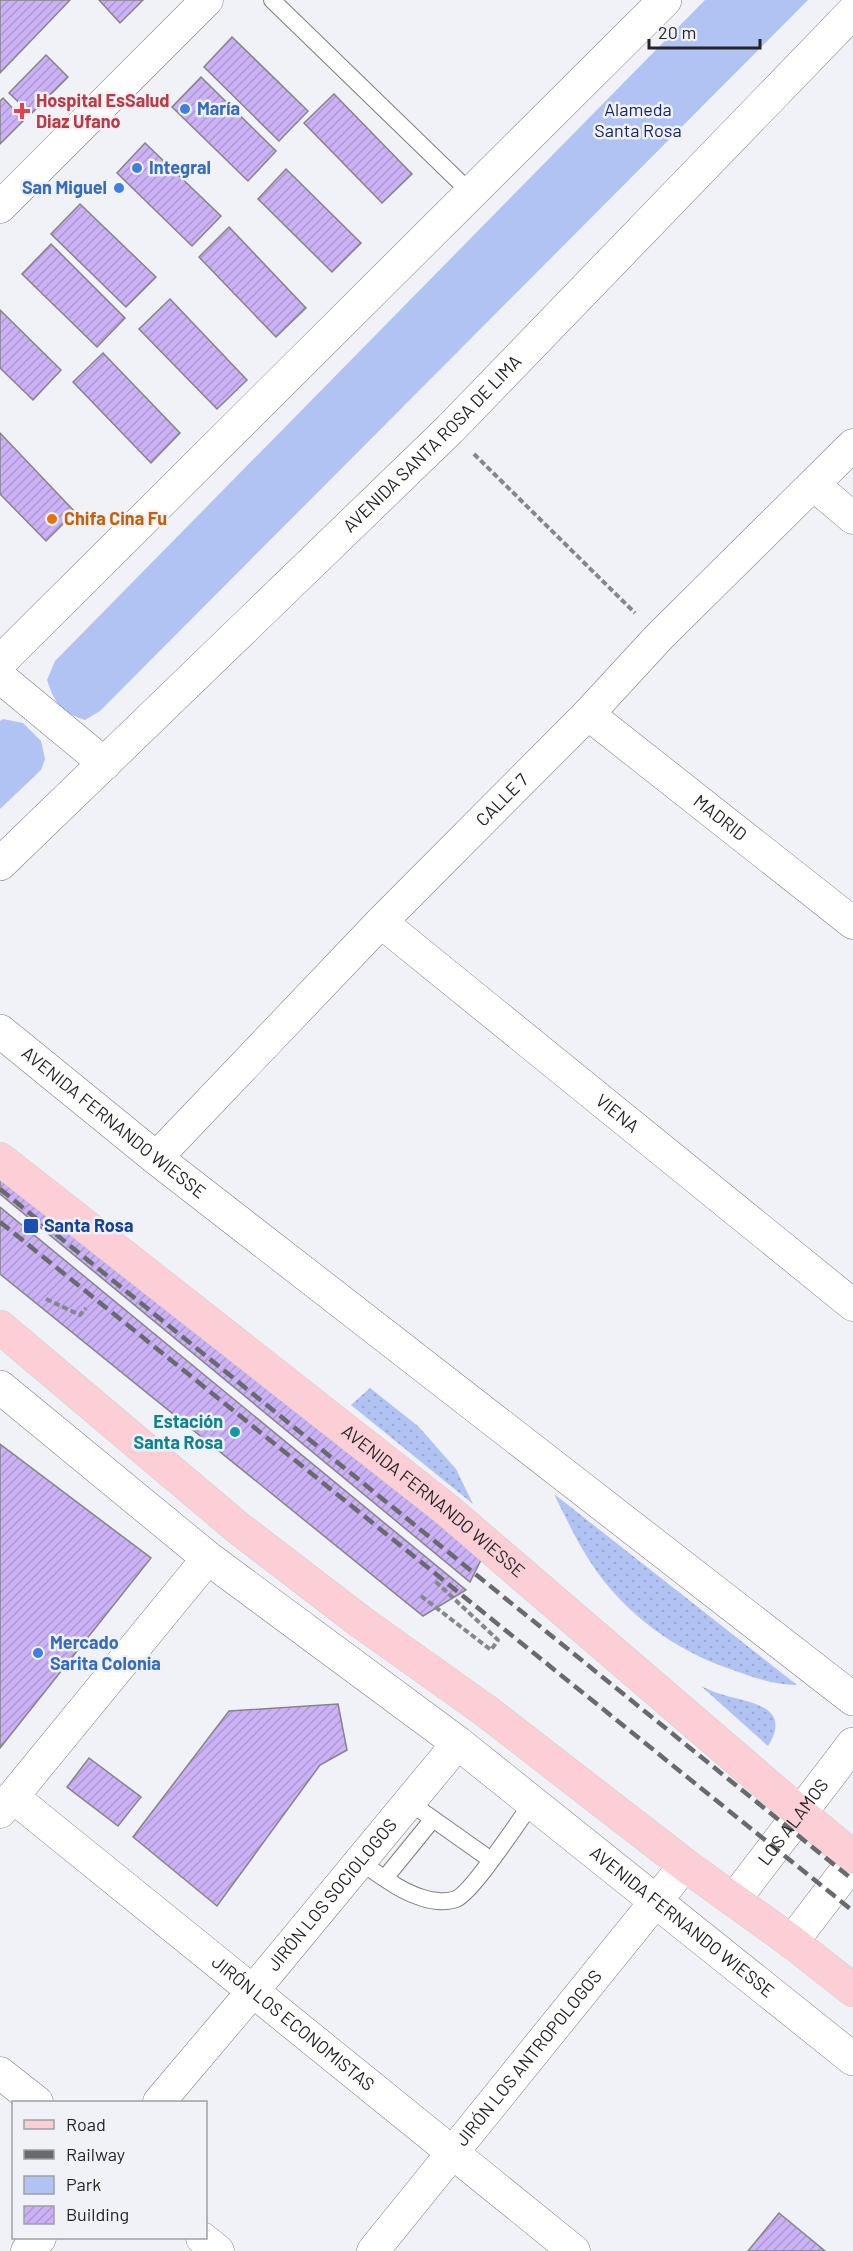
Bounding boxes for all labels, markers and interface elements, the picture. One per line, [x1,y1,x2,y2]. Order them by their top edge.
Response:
scale bar [649,12,760,50]
text: 20 m [658,21,696,43]
place label: Hospital EsSalud Diaz Ufano [36,89,170,132]
place label: María [197,97,240,119]
park label: Alameda Santa Rosa [594,98,682,141]
marker: Hospital EsSalud Diaz Ufano [13,102,31,120]
marker: María [178,102,192,116]
place label: Integral [149,156,211,178]
marker: Integral [130,161,144,175]
place label: San Miguel [22,176,107,198]
marker: San Miguel [112,181,126,195]
street label: AVENIDA SANTA ROSA DE LIMA [338,350,526,536]
place label: Chifa Cina Fu [64,507,167,529]
marker: Chifa Cina Fu [45,512,59,526]
street label: CALLE 7 [471,768,533,830]
street label: MADRID [689,789,752,845]
street label: AVENIDA FERNANDO WIESSE [18,1041,211,1203]
street label: VIENA [592,1089,644,1137]
place label: Santa Rosa [44,1214,133,1236]
marker: Santa Rosa [22,1217,40,1235]
place label: Estación Santa Rosa [134,1410,223,1453]
street label: AVENIDA FERNANDO WIESSE [338,1419,530,1582]
marker: Estación Santa Rosa [228,1425,242,1439]
place label: Mercado Sarita Colonia [50,1631,161,1674]
marker: Mercado Sarita Colonia [31,1646,45,1660]
street label: LOS ALAMOS [753,1774,833,1869]
street label: JIRÓN LOS SOCIOLOGOS [262,1814,401,1975]
street label: AVENIDA FERNANDO WIESSE [586,1841,779,2002]
street label: JIRÓN LOS ECONOMISTAS [208,1950,379,2095]
street label: JIRÓN LOS ANTROPOLOGOS [450,1965,606,2150]
legend [12,2101,207,2239]
text: Road [66,2113,106,2135]
text: Railway [66,2143,125,2165]
text: Park [66,2173,101,2195]
text: Building [66,2203,129,2225]

